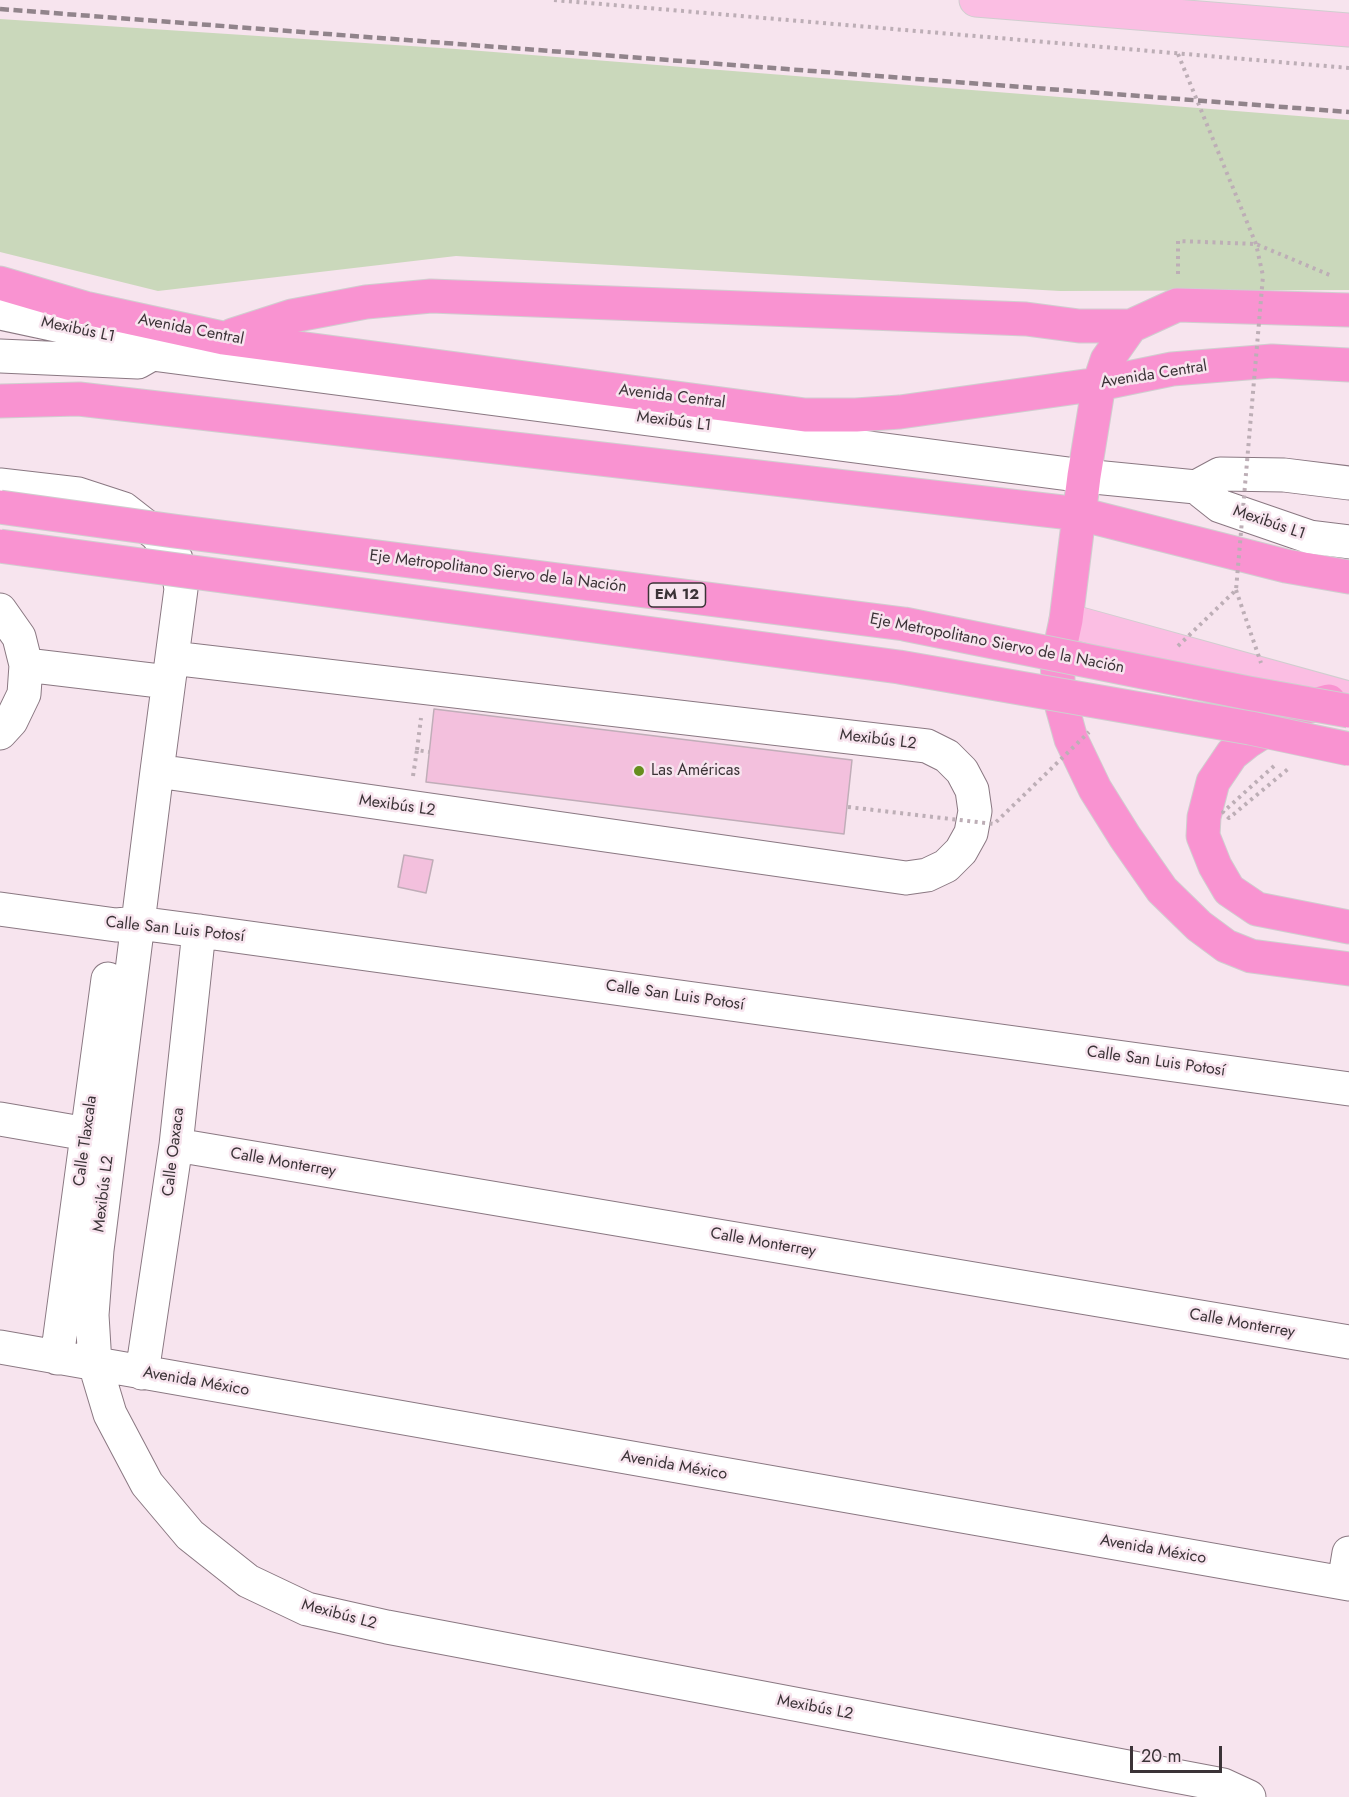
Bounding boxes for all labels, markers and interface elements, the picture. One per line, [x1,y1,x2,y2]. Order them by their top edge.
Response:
street label: Avenida Central [137,310,245,350]
street label: Mexibús L1 [39,313,117,347]
street label: Avenida Central [1100,357,1208,393]
street label: Avenida Central [618,381,726,413]
street label: Mexibús L1 [636,408,712,436]
street label: Mexibús L1 [1230,502,1308,544]
street label: Eje Metropolitano Siervo de la Nación [368,547,628,597]
road number: EM 12 [648,583,706,607]
street label: Eje Metropolitano Siervo de la Nación [868,610,1126,678]
street label: Mexibús L2 [839,726,917,754]
place label: Las Américas [651,761,740,781]
marker: Las Américas [632,764,646,778]
street label: Mexibús L2 [358,791,436,821]
street label: Calle San Luis Potosí [105,913,245,947]
street label: Calle San Luis Potosí [605,977,745,1015]
street label: Calle San Luis Potosí [1086,1043,1226,1081]
street label: Calle Tlaxcala [70,1095,102,1187]
street label: Calle Oaxaca [159,1107,189,1197]
street label: Calle Monterrey [229,1144,337,1182]
street label: Mexibús L2 [90,1155,118,1233]
street label: Calle Monterrey [709,1224,817,1262]
street label: Calle Monterrey [1188,1305,1296,1343]
street label: Avenida México [141,1363,251,1401]
street label: Avenida México [619,1447,729,1485]
street label: Avenida México [1098,1531,1208,1569]
street label: Mexibús L2 [299,1596,379,1634]
street label: Mexibús L2 [775,1691,855,1725]
scale bar [1133,1734,1224,1772]
text: 20 m [1141,1743,1181,1769]

